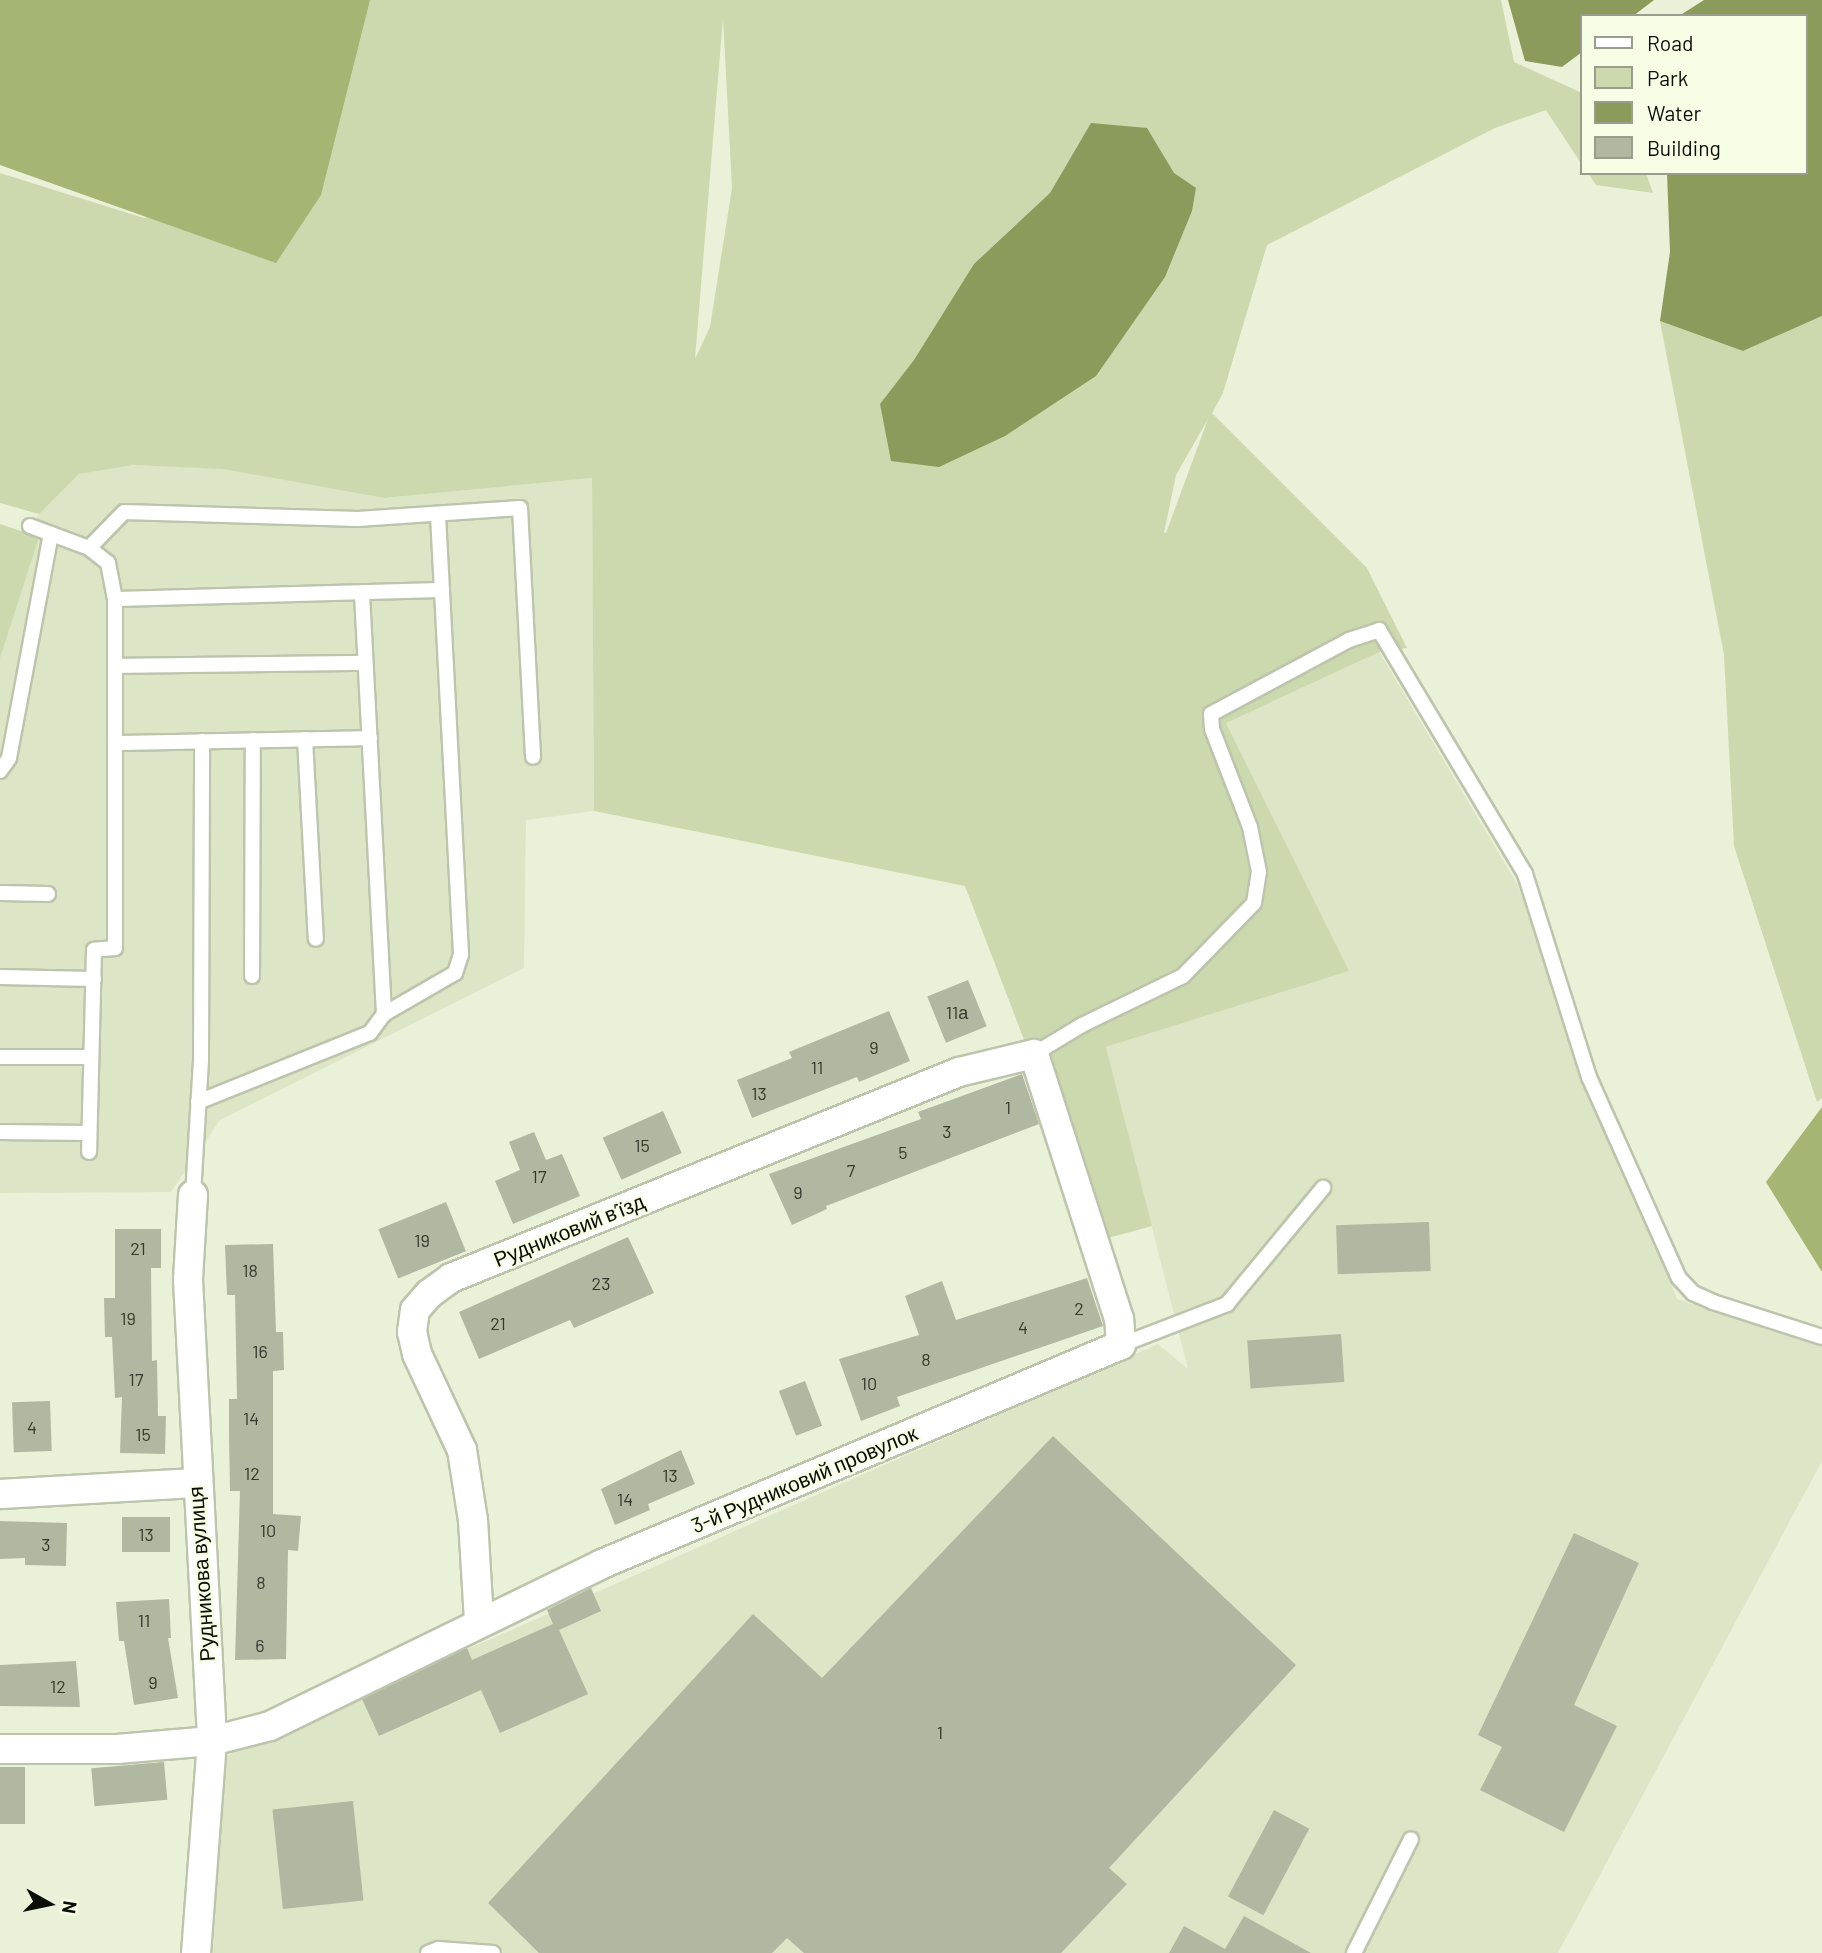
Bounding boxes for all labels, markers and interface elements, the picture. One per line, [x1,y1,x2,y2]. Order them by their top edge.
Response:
legend [1580,14,1808,175]
text: Road [1647,30,1693,55]
text: Park [1647,65,1688,90]
text: Water [1647,100,1701,125]
text: Building [1647,135,1721,160]
house number: 11а [946,1001,968,1023]
house number: 9 [869,1036,879,1058]
house number: 11 [811,1056,823,1078]
house number: 13 [751,1082,767,1104]
house number: 1 [1005,1096,1011,1118]
house number: 3 [942,1120,952,1142]
house number: 15 [634,1134,650,1156]
house number: 5 [898,1141,908,1163]
house number: 7 [847,1159,855,1181]
house number: 17 [532,1165,546,1187]
house number: 9 [793,1181,803,1203]
street label: Рудниковий в’їзд [490,1188,648,1272]
house number: 19 [414,1229,430,1251]
house number: 21 [130,1237,146,1259]
house number: 18 [242,1259,258,1281]
house number: 23 [592,1272,610,1294]
house number: 2 [1074,1297,1084,1319]
house number: 19 [120,1307,136,1329]
house number: 21 [490,1312,506,1334]
house number: 4 [1018,1316,1028,1338]
house number: 16 [252,1340,268,1362]
house number: 8 [921,1348,931,1370]
house number: 17 [129,1368,143,1390]
house number: 10 [861,1372,877,1394]
house number: 14 [243,1407,259,1429]
house number: 4 [27,1416,37,1438]
street label: 3-й Рудниковий провулок [687,1420,921,1538]
house number: 15 [135,1423,151,1445]
house number: 12 [244,1462,260,1484]
house number: 13 [662,1464,678,1486]
street label: Рудникова вулиця [182,1486,220,1662]
house number: 14 [617,1488,633,1510]
house number: 10 [260,1519,276,1541]
house number: 13 [138,1523,154,1545]
house number: 3 [41,1533,51,1555]
house number: 8 [256,1571,266,1593]
house number: 11 [138,1609,150,1631]
house number: 6 [255,1634,265,1656]
house number: 9 [148,1671,158,1693]
house number: 12 [50,1675,66,1697]
house number: 1 [937,1721,943,1743]
north arrow [14,1869,84,1939]
text: N [58,1899,83,1915]

